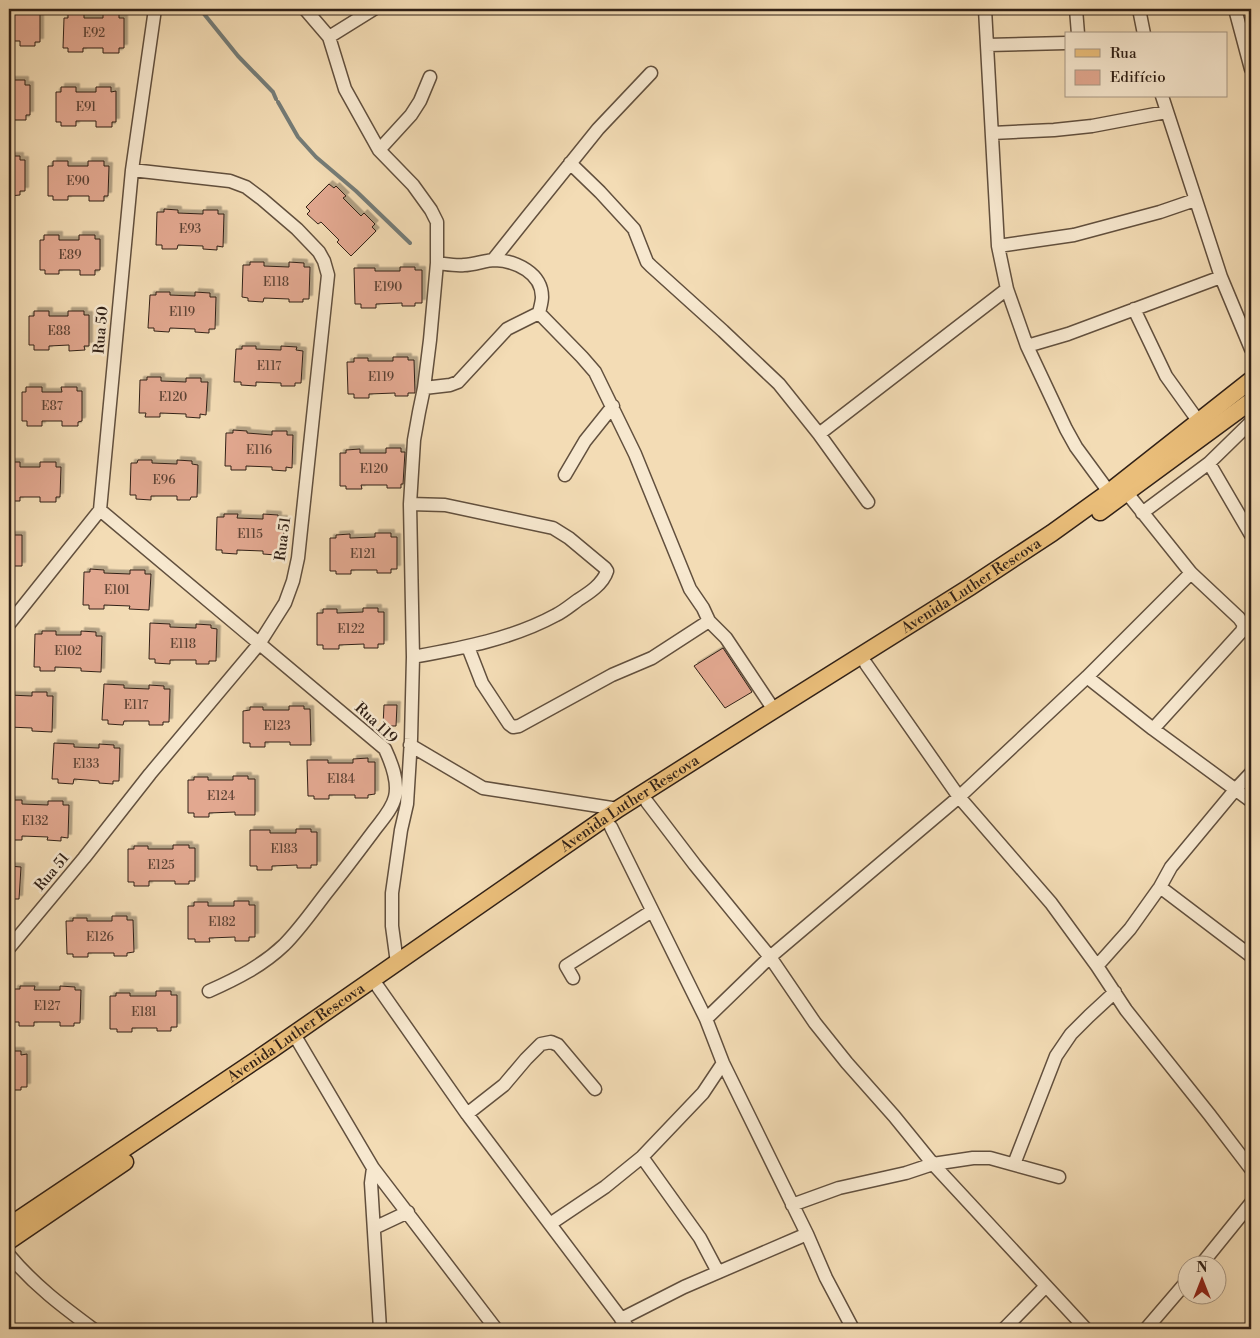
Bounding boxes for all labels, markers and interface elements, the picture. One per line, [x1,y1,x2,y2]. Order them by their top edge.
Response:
house number: E92 [83,26,105,41]
legend [1065,32,1228,98]
text: Rua [1110,44,1137,63]
text: Edifício [1110,68,1166,87]
house number: E91 [76,100,97,115]
house number: E90 [66,174,90,189]
house number: E93 [179,222,201,237]
house number: E89 [59,248,81,263]
house number: E118 [263,275,289,290]
house number: E190 [374,280,402,295]
street label: Rua 50 [89,305,113,355]
house number: E119 [169,305,195,320]
house number: E88 [47,324,71,339]
house number: E117 [257,359,281,374]
house number: E119 [368,370,394,385]
house number: E120 [159,390,187,405]
house number: E87 [41,399,63,414]
house number: E116 [246,443,272,458]
house number: E120 [360,462,388,477]
house number: E96 [153,473,175,488]
street label: Rua 51 [271,515,295,562]
house number: E115 [237,527,263,542]
street label: Avenida Luther Rescova [897,533,1045,638]
house number: E121 [350,547,377,562]
house number: E101 [104,583,131,598]
house number: E122 [337,622,365,637]
house number: E118 [170,637,196,652]
house number: E102 [54,644,82,659]
house number: E117 [124,698,148,713]
street label: Rua 119 [351,698,401,748]
house number: E123 [263,719,291,734]
street label: Avenida Luther Rescova [556,750,703,856]
house number: E133 [73,757,100,772]
house number: E184 [327,772,355,787]
house number: E124 [207,789,235,804]
house number: E132 [22,814,49,829]
house number: E183 [270,842,298,857]
street label: Rua 51 [30,849,74,895]
house number: E125 [147,858,175,873]
house number: E182 [208,915,236,930]
house number: E126 [86,930,114,945]
street label: Avenida Luther Rescova [223,978,369,1087]
house number: E127 [34,999,60,1014]
house number: E181 [131,1005,158,1020]
north arrow [1178,1256,1228,1306]
text: N [1196,1259,1208,1277]

